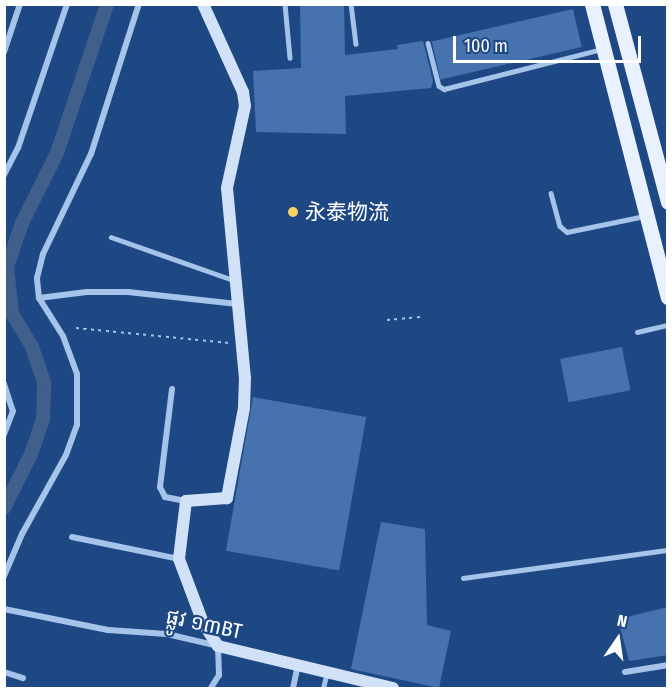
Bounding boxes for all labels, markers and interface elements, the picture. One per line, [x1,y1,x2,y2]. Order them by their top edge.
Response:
scale bar [456,24,644,62]
text: 100 m [464,35,508,57]
place label: 永泰物流 [305,199,389,225]
marker: 永泰物流 [286,205,300,219]
street label: ផ្លូវ ១៣BT [164,604,244,644]
north arrow [588,609,648,669]
text: N [615,611,629,631]

